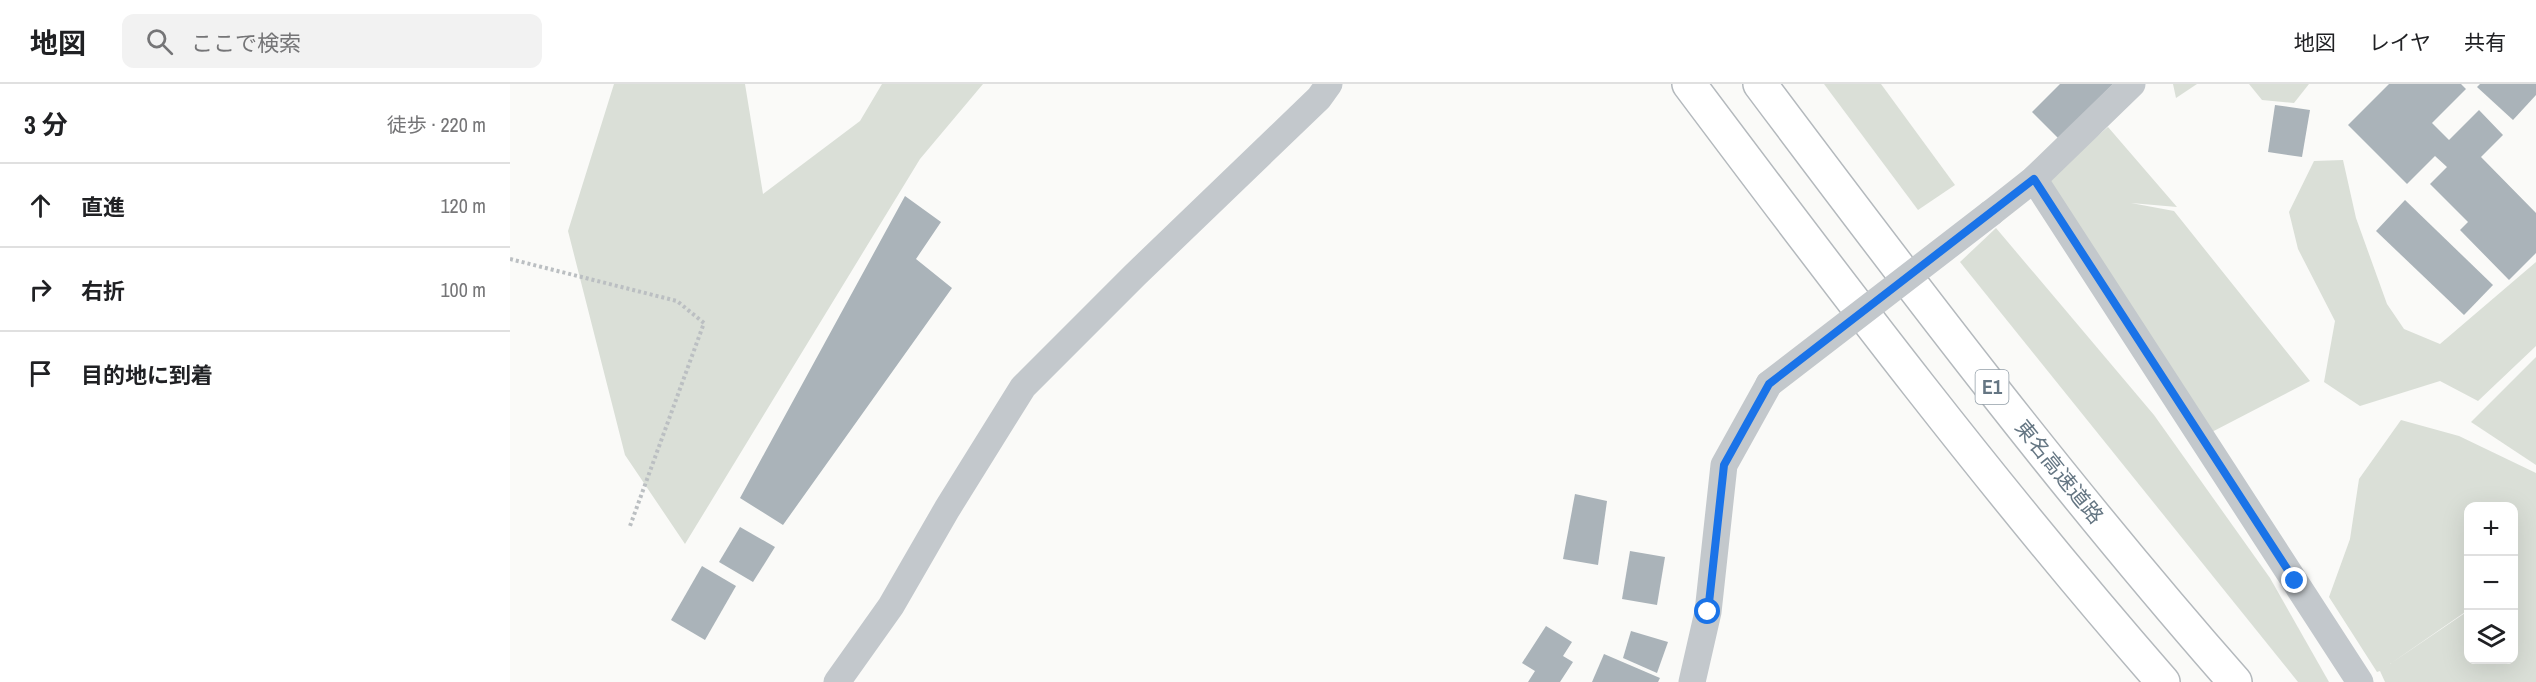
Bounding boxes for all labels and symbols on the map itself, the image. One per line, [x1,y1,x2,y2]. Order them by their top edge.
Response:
road number: E1 [1976,370,2008,404]
street label: 東名高速道路 [2008,414,2110,530]
route end [2281,567,2307,593]
route start [1694,598,1720,624]

